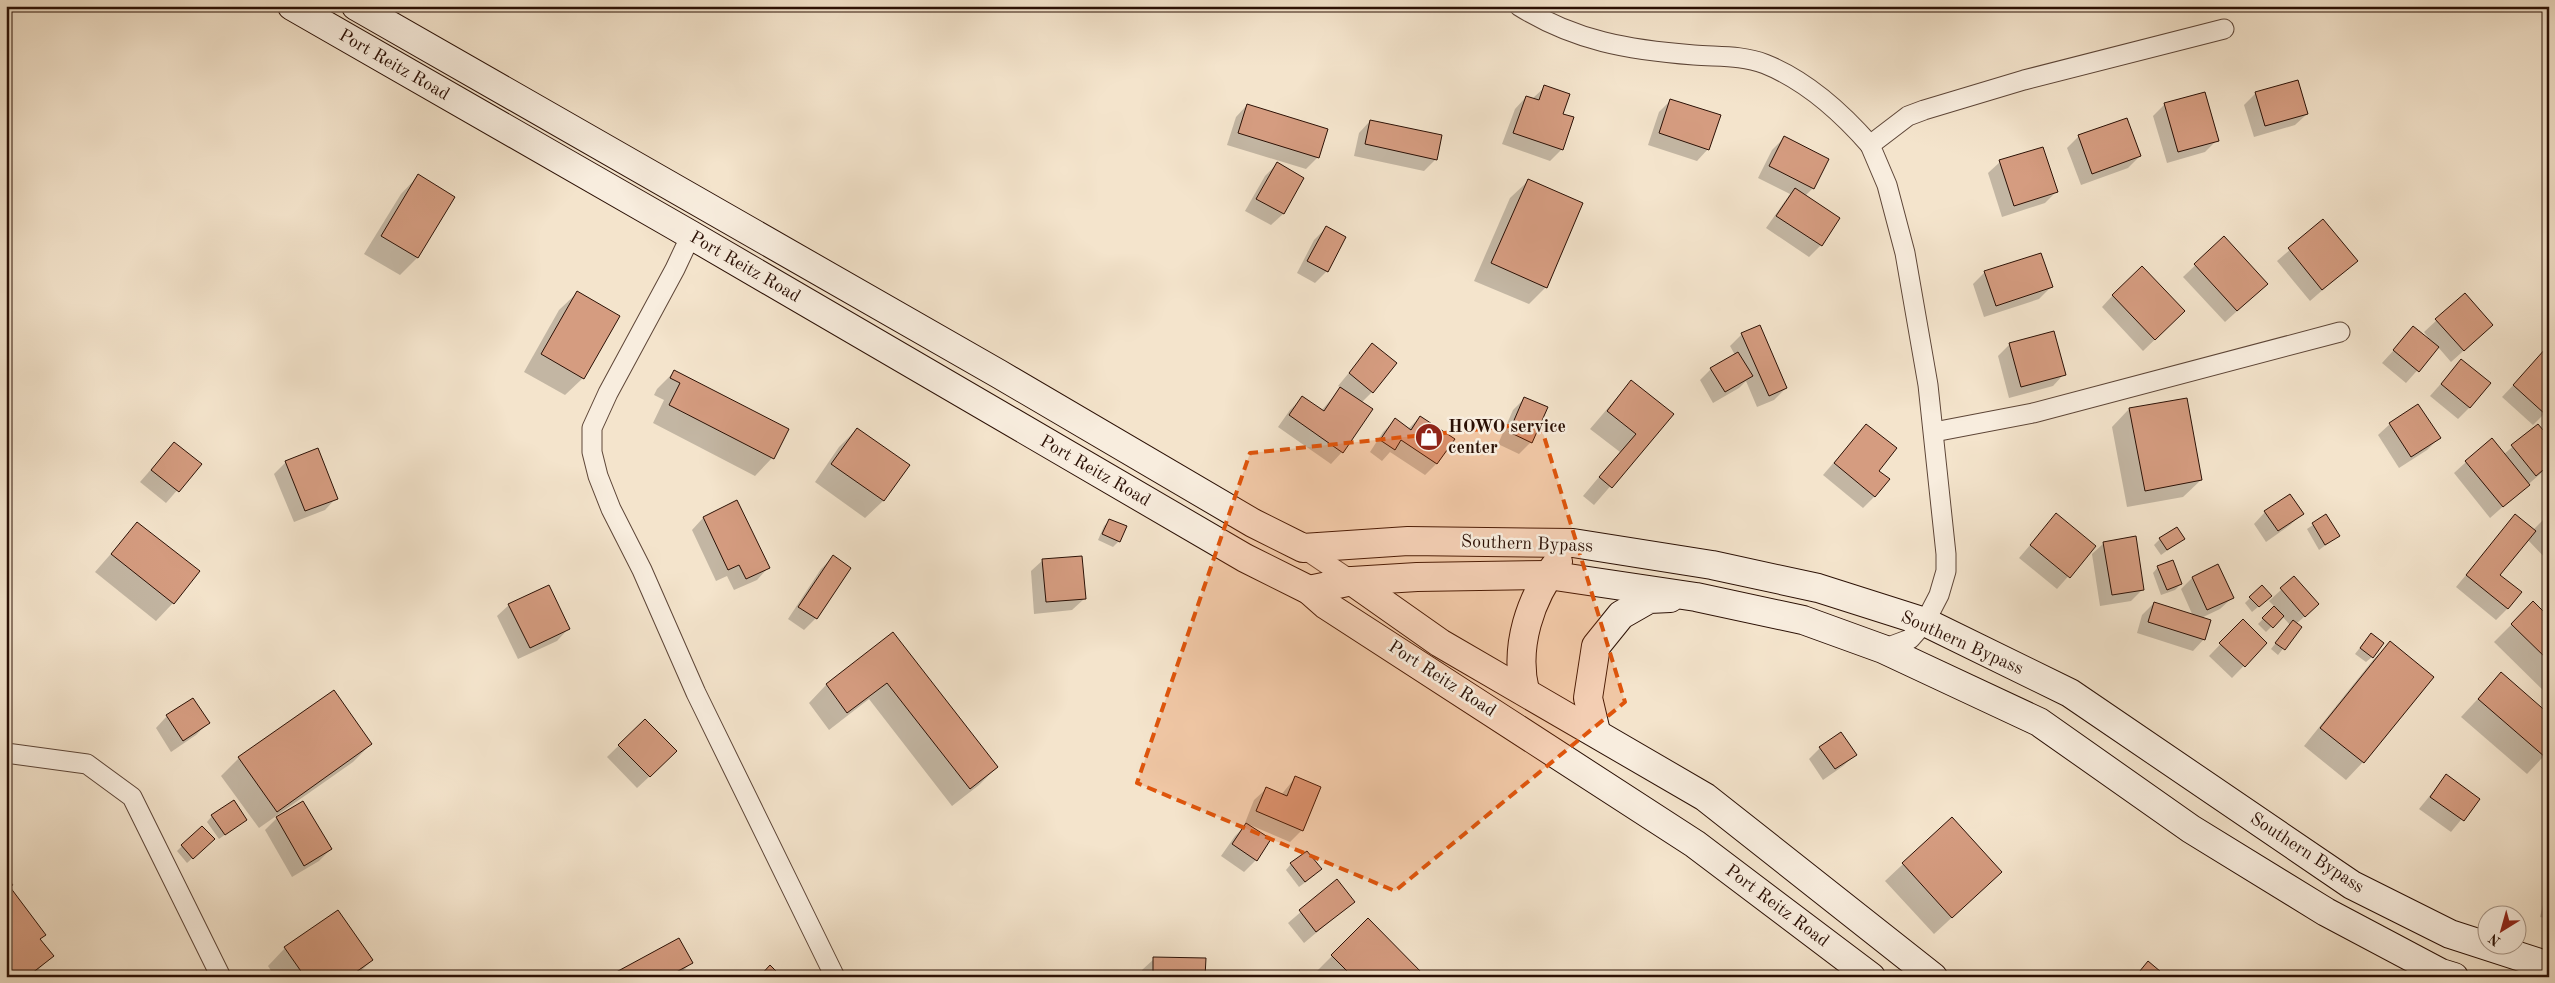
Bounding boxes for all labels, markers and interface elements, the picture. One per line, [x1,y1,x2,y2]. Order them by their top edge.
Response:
street label: Port Reitz Road [336,26,452,104]
street label: Port Reitz Road [687,228,803,306]
place label: HOWO service center [1448,418,1566,457]
shop icon: HOWO service center [1414,422,1444,452]
street label: Port Reitz Road [1037,432,1153,510]
street label: Southern Bypass [1461,533,1593,555]
street label: Southern Bypass [1898,608,2026,678]
street label: Port Reitz Road [1385,638,1499,720]
street label: Southern Bypass [2247,810,2367,897]
street label: Port Reitz Road [1722,861,1832,951]
north arrow [2478,906,2528,956]
text: N [2486,931,2503,948]

